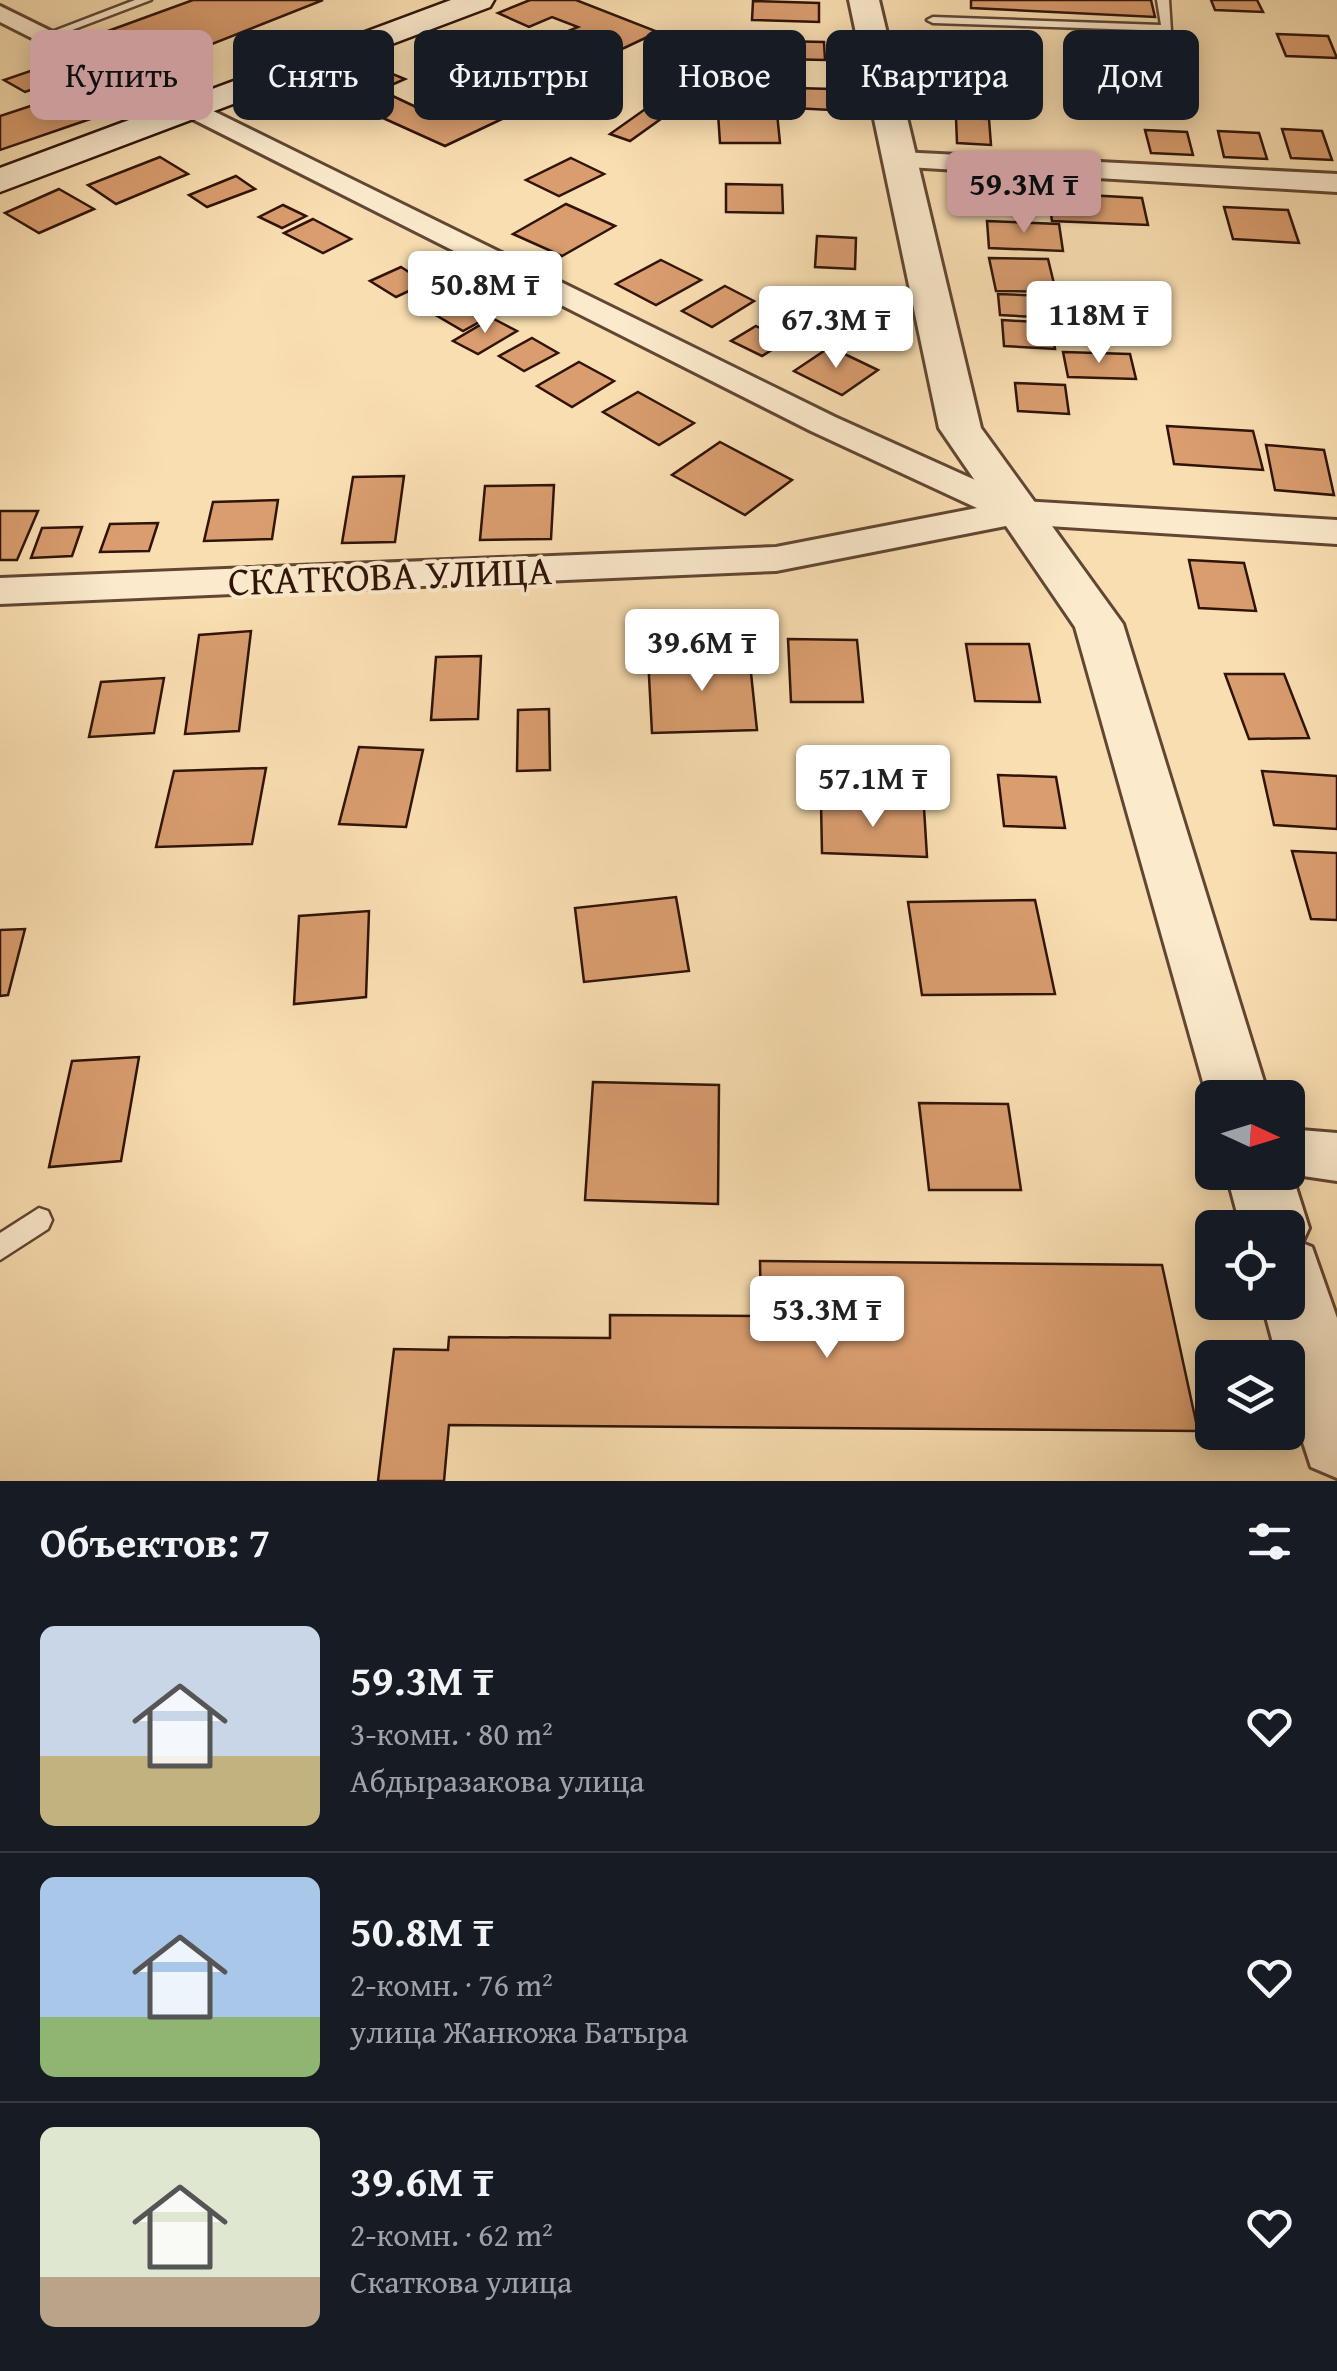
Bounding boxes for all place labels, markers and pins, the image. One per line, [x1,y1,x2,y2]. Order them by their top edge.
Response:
pin: 59.3M ₸ [932,151,1116,236]
pin: 50.8M ₸ [393,251,577,336]
pin: 118M ₸ [1018,281,1180,366]
pin: 67.3M ₸ [744,286,928,371]
pin: 39.6M ₸ [610,609,794,694]
pin: 57.1M ₸ [781,745,965,830]
pin: 53.3M ₸ [735,1276,919,1361]

